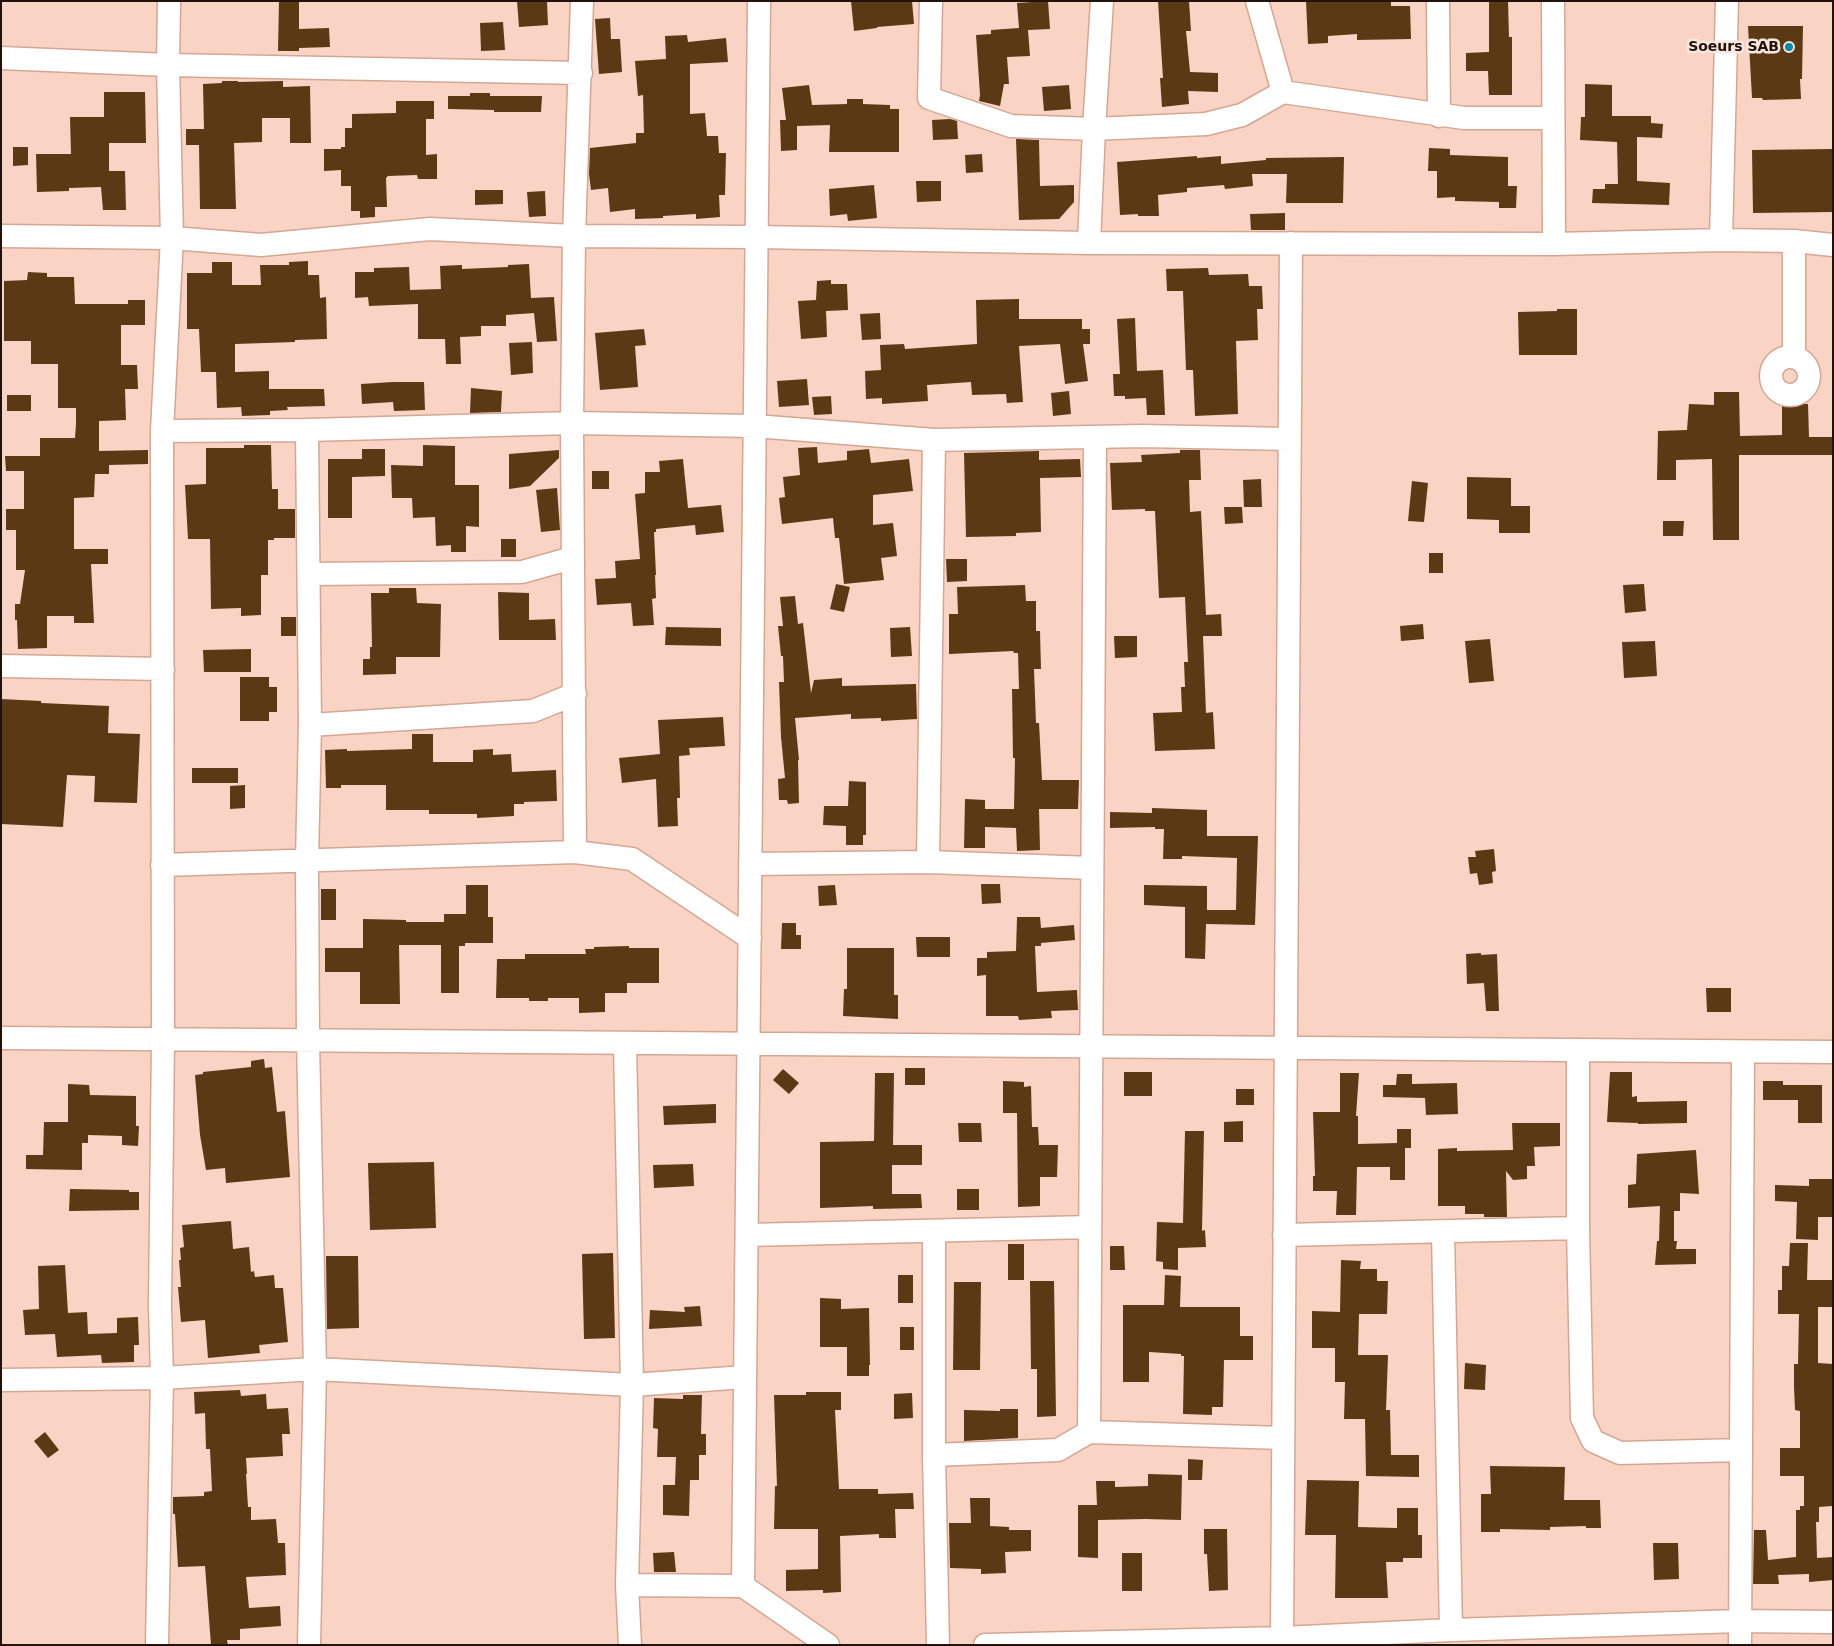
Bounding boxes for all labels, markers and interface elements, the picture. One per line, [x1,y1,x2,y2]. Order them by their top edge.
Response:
place label: Soeurs SAB [1688,39,1779,55]
marker: Soeurs SAB [1783,41,1795,53]

